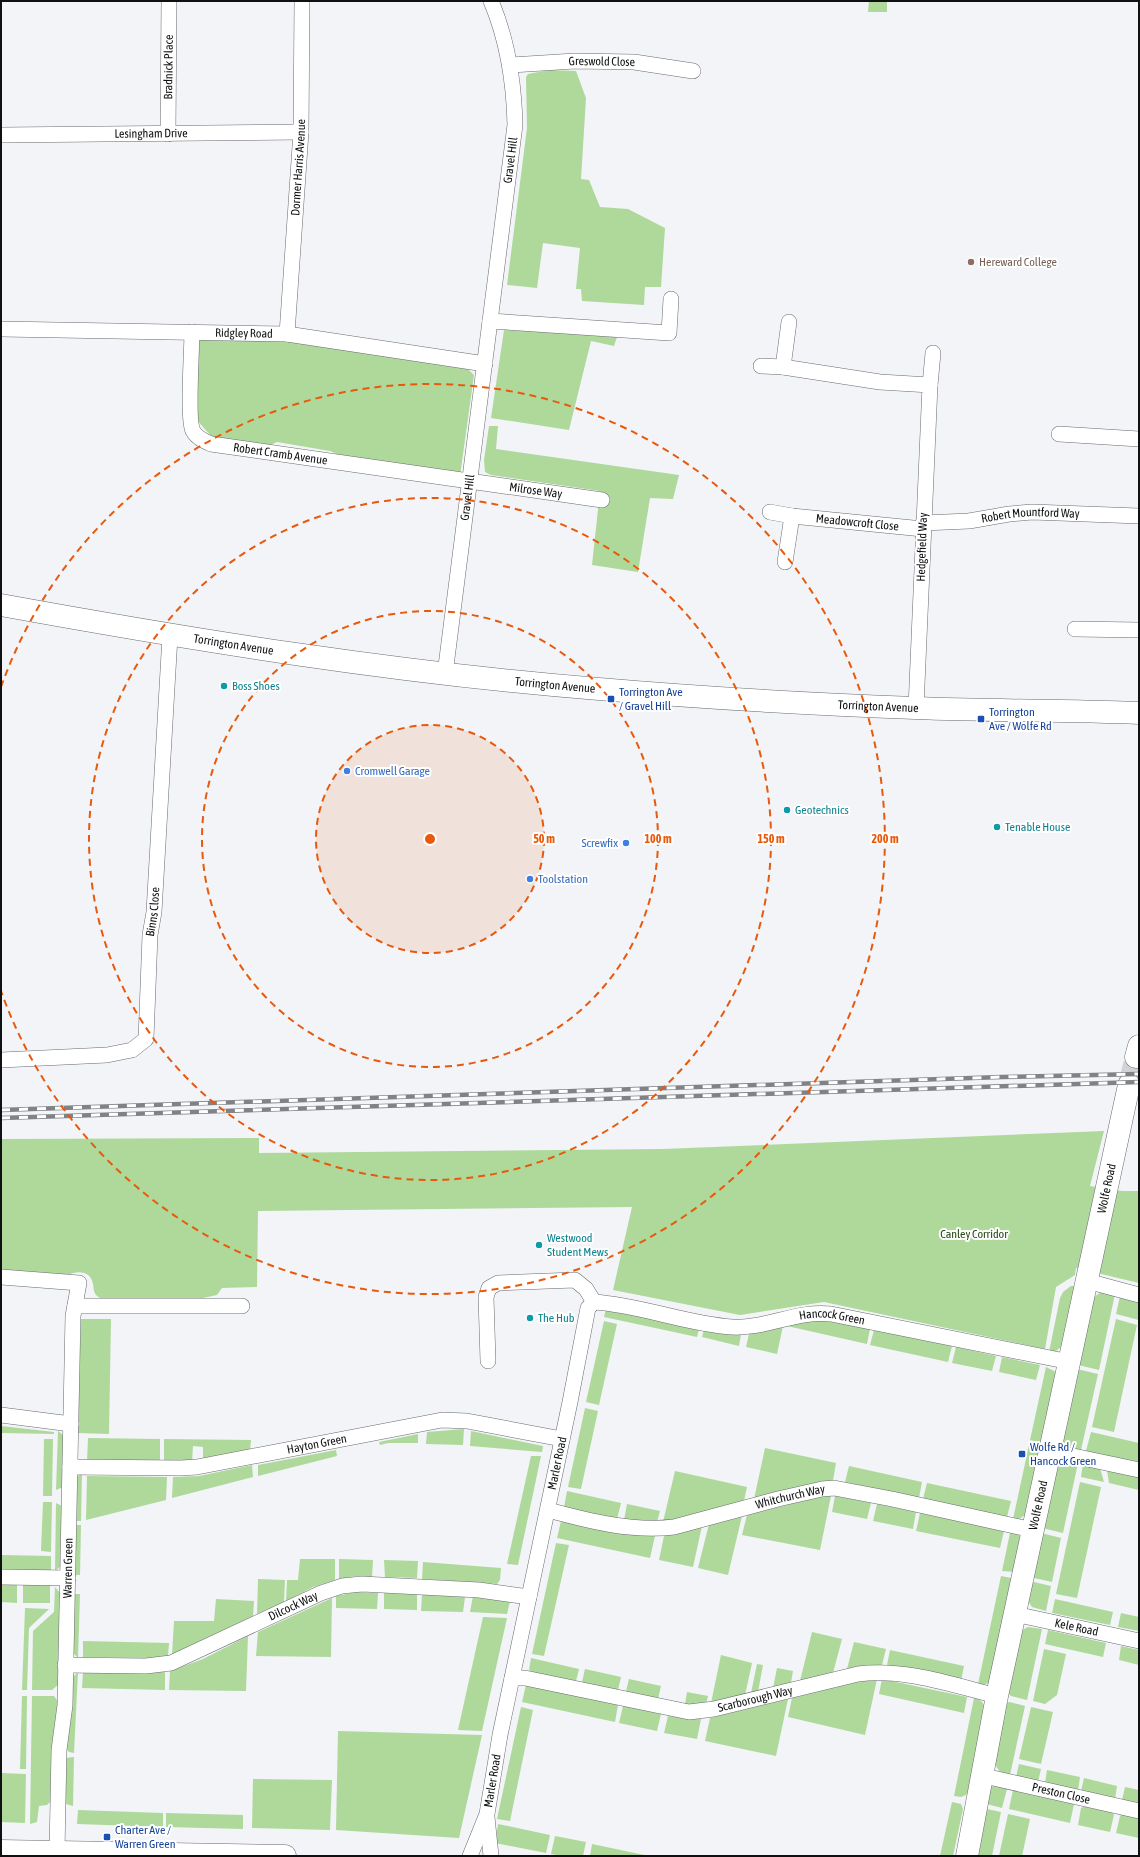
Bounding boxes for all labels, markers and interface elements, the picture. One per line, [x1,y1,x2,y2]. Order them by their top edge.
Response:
street label: Bradnick Place [161,35,176,99]
street label: Greswold Close [568,54,635,69]
street label: Dormer Harris Avenue [288,119,308,216]
street label: Lesingham Drive [114,126,188,141]
street label: Gravel Hill [501,135,521,184]
place label: Hereward College [979,255,1057,269]
marker: Hereward College [966,257,976,267]
street label: Ridgley Road [215,326,273,341]
street label: Robert Cramb Avenue [232,440,328,468]
street label: Gravel Hill [458,473,478,521]
street label: Milrose Way [508,480,563,501]
street label: Robert Mountford Way [980,505,1080,526]
street label: Meadowcroft Close [815,511,899,534]
street label: Hedgefield Way [914,512,930,582]
street label: Torrington Avenue [193,631,275,658]
street label: Torrington Avenue [514,674,596,696]
place label: Boss Shoes [232,679,280,693]
marker: Boss Shoes [219,681,229,691]
place label: Torrington Ave / Gravel Hill [619,685,683,713]
marker: Torrington Ave / Gravel Hill [606,694,616,704]
street label: Torrington Avenue [838,698,919,715]
place label: Torrington Ave / Wolfe Rd [989,705,1052,733]
marker: Torrington Ave / Wolfe Rd [976,714,986,724]
place label: Cromwell Garage [355,764,430,778]
marker: Cromwell Garage [342,766,352,776]
place label: Geotechnics [795,803,849,817]
marker: Geotechnics [782,805,792,815]
place label: Tenable House [1005,820,1070,834]
marker: Tenable House [992,822,1002,832]
centre of rings [423,832,437,846]
text: 50 m [533,832,555,846]
text: 100 m [644,832,672,846]
text: 150 m [757,832,785,846]
text: 200 m [871,832,899,846]
place label: Screwfix [582,836,618,850]
marker: Screwfix [621,838,631,848]
place label: Toolstation [538,872,588,886]
marker: Toolstation [525,874,535,884]
street label: Binns Close [143,887,162,938]
street label: Wolfe Road [1094,1162,1119,1215]
park label: Canley Corridor [940,1227,1008,1241]
place label: Westwood Student Mews [547,1231,608,1259]
marker: Westwood Student Mews [534,1240,544,1250]
street label: Hancock Green [798,1306,866,1328]
place label: The Hub [538,1311,575,1325]
marker: The Hub [525,1313,535,1323]
street label: Hayton Green [286,1431,348,1457]
street label: Marler Road [545,1436,570,1491]
place label: Wolfe Rd / Hancock Green [1030,1440,1096,1468]
marker: Wolfe Rd / Hancock Green [1017,1449,1027,1459]
street label: Wolfe Road [1026,1479,1050,1531]
street label: Whitchurch Way [754,1482,825,1512]
street label: Warren Green [60,1538,76,1598]
street label: Dilcock Way [266,1588,320,1624]
street label: Kele Road [1053,1616,1100,1639]
street label: Scarborough Way [716,1683,794,1715]
street label: Marler Road [481,1753,504,1808]
street label: Preston Close [1031,1780,1092,1807]
place label: Charter Ave / Warren Green [115,1823,175,1851]
marker: Charter Ave / Warren Green [102,1832,112,1842]

